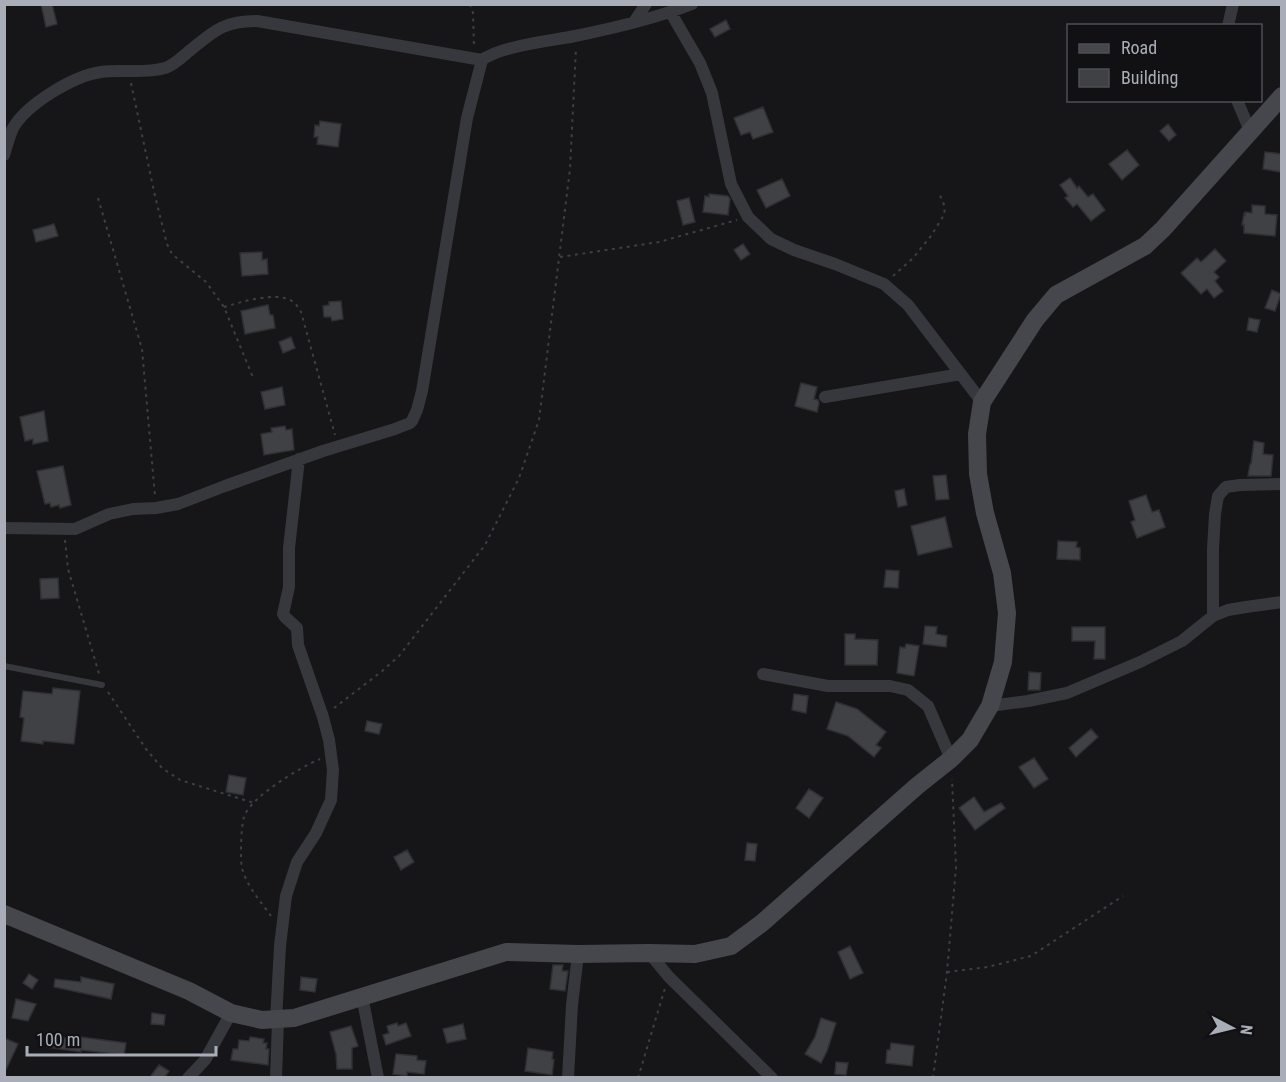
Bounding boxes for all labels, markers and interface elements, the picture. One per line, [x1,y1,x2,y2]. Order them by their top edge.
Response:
legend [1067,24,1262,102]
text: Road [1121,37,1157,58]
text: Building [1121,67,1178,88]
north arrow [1202,998,1262,1058]
scale bar [27,1019,216,1057]
text: N [1236,1024,1256,1036]
text: 100 m [36,1029,80,1050]

